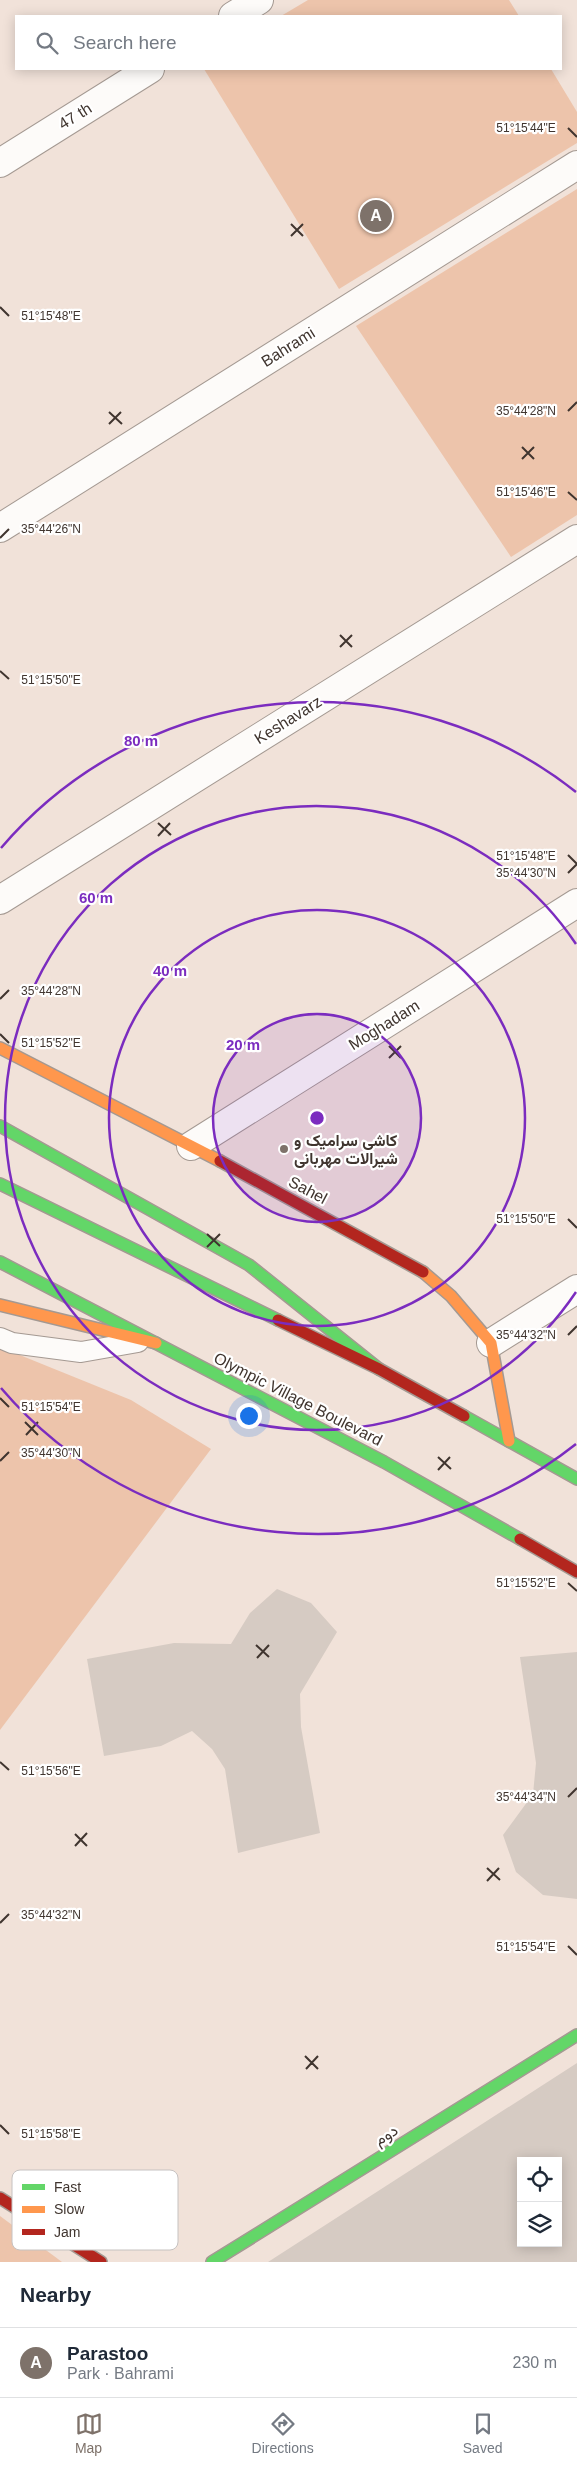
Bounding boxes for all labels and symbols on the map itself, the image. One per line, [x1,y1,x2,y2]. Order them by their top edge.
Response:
street label: 47 th [55,99,95,133]
text: 51°15'44"E [496,121,556,135]
pin: A [360,197,392,235]
text: 51°15'48"E [21,309,81,323]
street label: Bahrami [258,324,318,370]
text: 35°44'28"N [496,404,556,418]
text: 51°15'46"E [496,485,556,499]
text: 35°44'26"N [21,522,81,536]
text: 51°15'50"E [21,673,81,687]
street label: Keshavarz [251,693,325,747]
text: 80 m [124,732,158,749]
text: 51°15'48"E [496,849,556,863]
text: 35°44'30"N [496,866,556,880]
text: 60 m [79,889,113,906]
text: 40 m [153,962,187,979]
text: 35°44'28"N [21,984,81,998]
street label: Moghadam [346,997,422,1053]
text: 51°15'52"E [21,1036,81,1050]
text: 20 m [226,1036,260,1053]
centre of rings [308,1109,326,1127]
place label: کاشی سرامیک و شیرالات مهربانی [294,1132,398,1169]
marker: کاشی سرامیک و شیرالات مهربانی [278,1143,290,1155]
street label: Sahel [286,1173,330,1207]
text: 51°15'50"E [496,1212,556,1226]
text: 35°44'32"N [496,1328,556,1342]
street label: Olympic Village Boulevard [211,1349,385,1449]
text: 51°15'54"E [21,1400,81,1414]
your location [236,1403,262,1429]
text: 35°44'30"N [21,1446,81,1460]
text: 51°15'52"E [496,1576,556,1590]
text: 51°15'56"E [21,1764,81,1778]
text: 35°44'34"N [496,1790,556,1804]
text: 35°44'32"N [21,1908,81,1922]
text: 51°15'54"E [496,1940,556,1954]
street label: دوم [371,2121,402,2150]
text: 51°15'58"E [21,2127,81,2141]
legend [12,2170,178,2250]
text: Fast [54,2179,81,2195]
text: Slow [54,2201,85,2217]
text: Jam [54,2224,80,2240]

